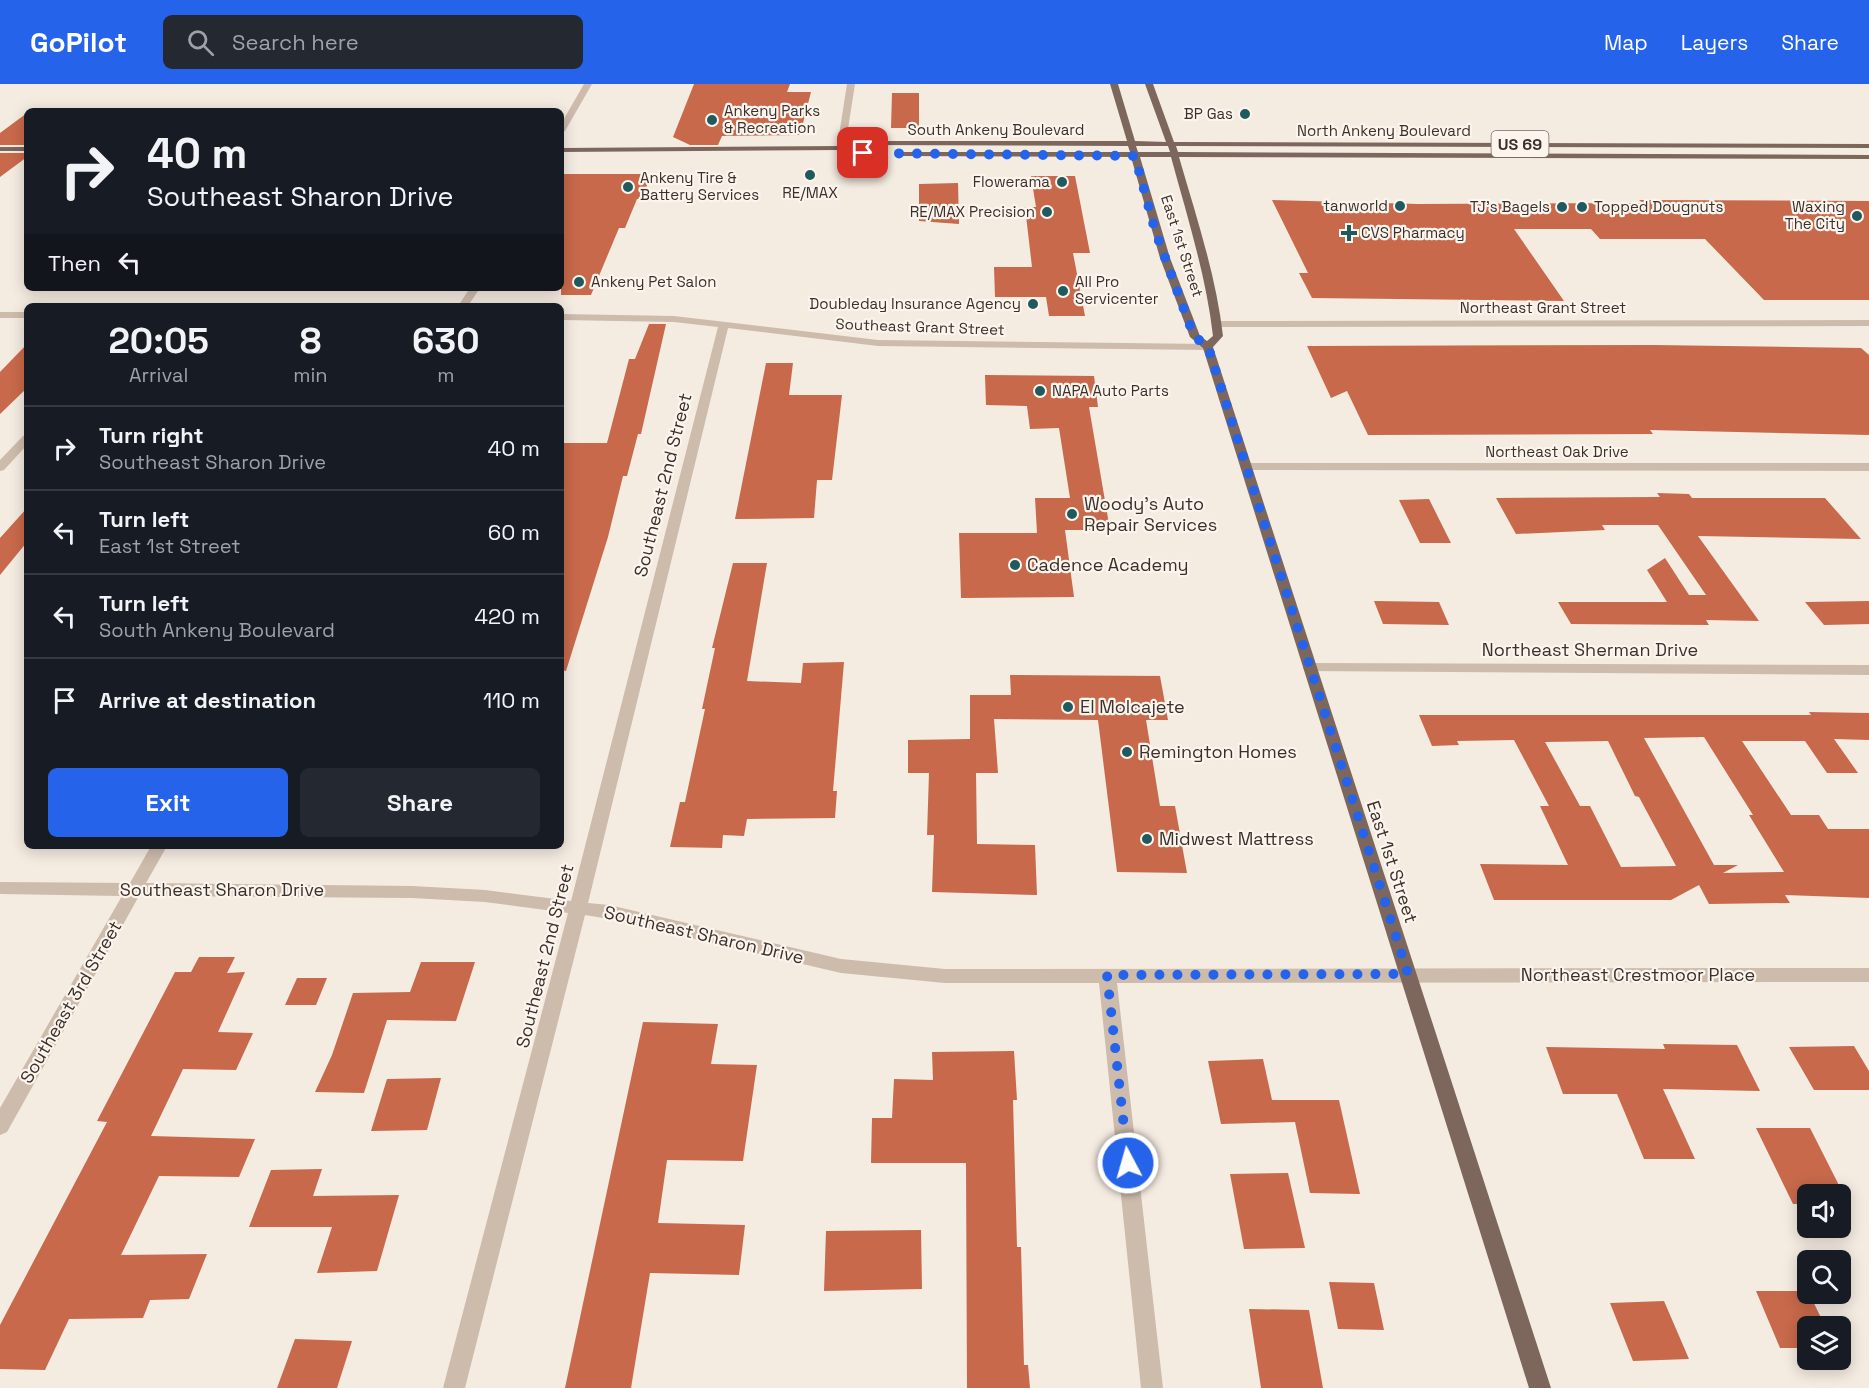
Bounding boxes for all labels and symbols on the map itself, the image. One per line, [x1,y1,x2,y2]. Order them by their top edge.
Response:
place label: Ankeny Parks & Recreation [724,101,820,137]
place label: BP Gas [1184,104,1233,123]
marker: BP Gas [1238,107,1252,121]
marker: Ankeny Parks & Recreation [705,113,719,127]
street label: South Ankeny Boulevard [908,120,1084,139]
street label: North Ankeny Boulevard [1297,121,1471,140]
pin [837,127,888,178]
road number: US 69 [1492,131,1549,157]
place label: Ankeny Tire & Battery Services [640,168,759,204]
marker: RE/MAX [803,168,817,182]
place label: Flowerama [973,172,1050,191]
marker: Flowerama [1055,175,1069,189]
marker: Ankeny Tire & Battery Services [621,180,635,194]
place label: RE/MAX [782,183,838,202]
street label: East 1st Street [1157,192,1208,299]
place label: tanworld [1323,196,1388,215]
place label: TJ's Bagels [1470,197,1550,216]
place label: Topped Dougnuts [1594,197,1723,216]
place label: Waxing The City [1785,197,1845,233]
marker: tanworld [1393,199,1407,213]
marker: TJ's Bagels [1555,200,1569,214]
marker: Topped Dougnuts [1575,200,1589,214]
place label: RE/MAX Precision [910,202,1035,221]
marker: RE/MAX Precision [1040,205,1054,219]
marker: Waxing The City [1850,209,1864,223]
place label: CVS Pharmacy [1361,223,1465,242]
marker: CVS Pharmacy [1342,226,1356,240]
place label: Ankeny Pet Salon [591,272,716,291]
place label: All Pro Servicenter [1075,272,1159,308]
marker: Ankeny Pet Salon [572,275,586,289]
marker: All Pro Servicenter [1056,284,1070,298]
place label: Doubleday Insurance Agency [809,294,1021,313]
marker: Doubleday Insurance Agency [1026,297,1040,311]
street label: Northeast Grant Street [1460,298,1626,317]
street label: Southeast Grant Street [835,314,1005,339]
place label: NAPA Auto Parts [1052,381,1169,400]
marker: NAPA Auto Parts [1033,384,1047,398]
street label: Southeast 2nd Street [629,391,697,579]
street label: Northeast Oak Drive [1485,442,1629,461]
place label: Woody's Auto Repair Services [1084,492,1217,536]
marker: Woody's Auto Repair Services [1065,507,1079,521]
place label: Cadence Academy [1027,553,1189,576]
marker: Cadence Academy [1008,558,1022,572]
street label: Northeast Sherman Drive [1482,638,1698,661]
place label: El Molcajete [1080,695,1185,718]
marker: El Molcajete [1061,700,1075,714]
place label: Remington Homes [1139,740,1297,763]
marker: Remington Homes [1120,745,1134,759]
street label: East 1st Street [1362,798,1423,926]
place label: Midwest Mattress [1159,827,1314,850]
marker: Midwest Mattress [1140,832,1154,846]
street label: Southeast 2nd Street [511,862,579,1050]
street label: Southeast Sharon Drive [120,878,324,901]
street label: Southeast Sharon Drive [602,900,806,969]
street label: Southeast 3rd Street [15,916,127,1087]
street label: Northeast Crestmoor Place [1521,963,1755,986]
position arrow [1096,1131,1160,1195]

